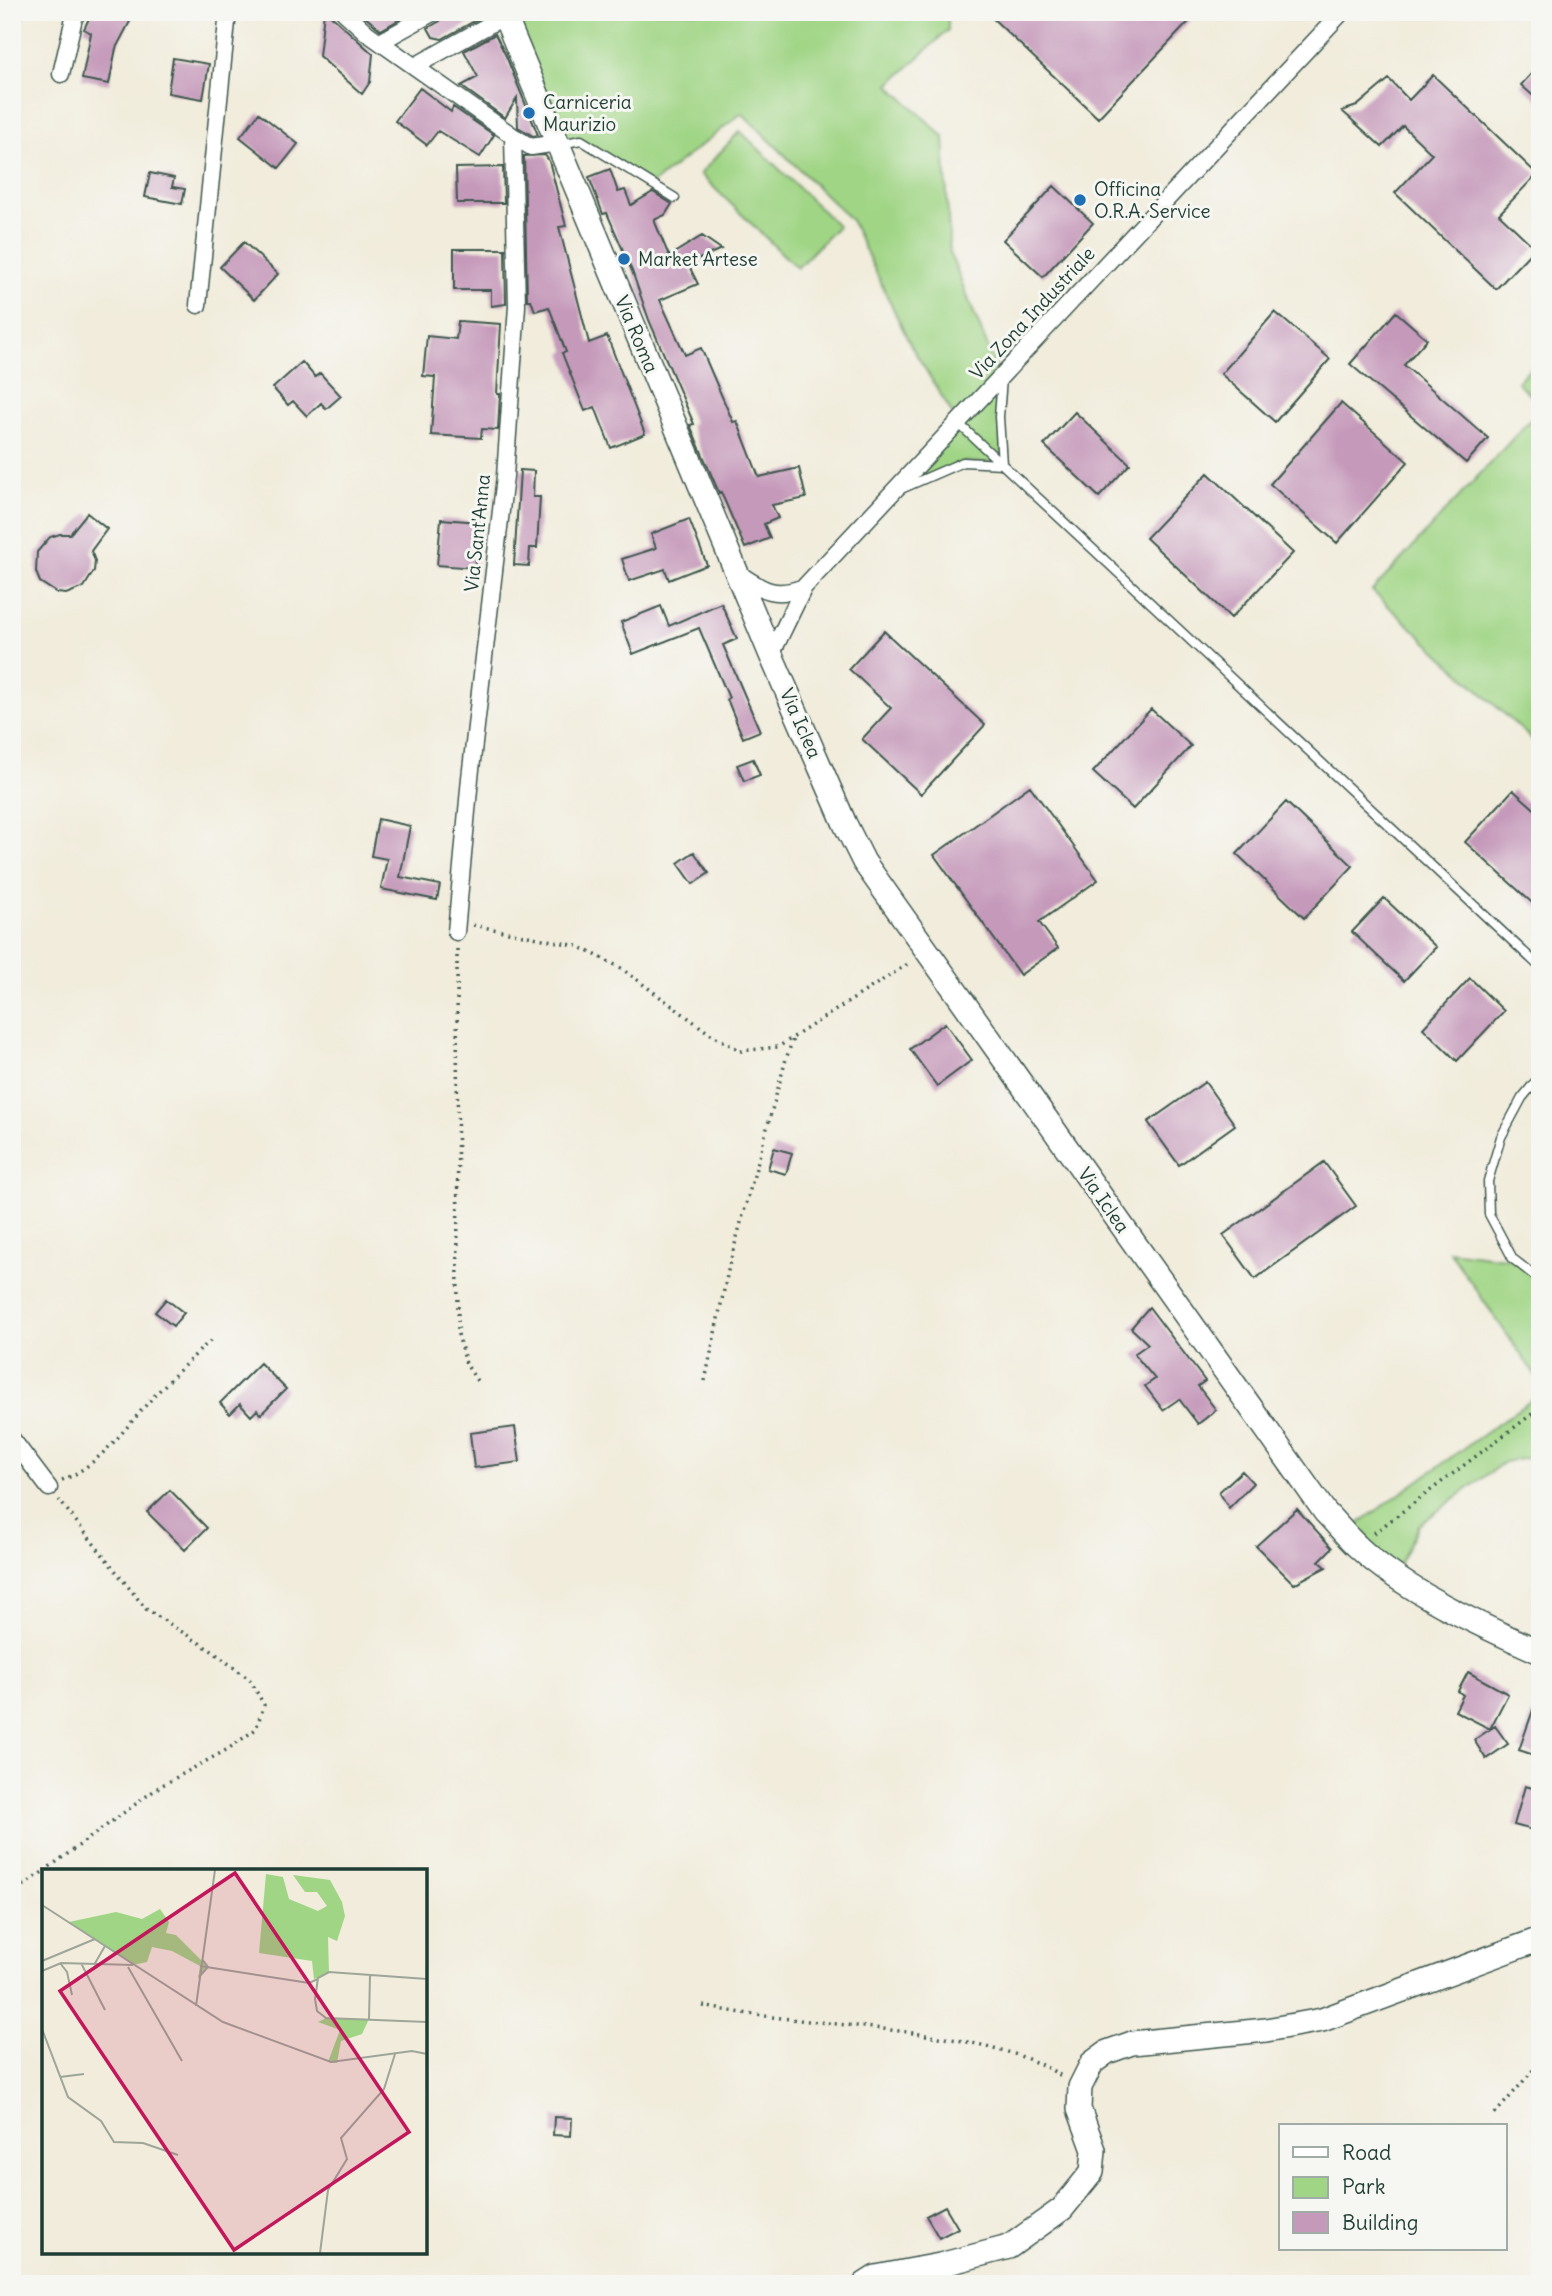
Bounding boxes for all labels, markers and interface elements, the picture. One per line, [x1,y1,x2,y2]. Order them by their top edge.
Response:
place label: Carniceria Maurizio [543,90,632,136]
marker: Carniceria Maurizio [521,105,537,121]
place label: Officina O.R.A. Service [1094,177,1211,223]
marker: Officina O.R.A. Service [1072,192,1088,208]
street label: Via Zona Industriale [964,242,1100,384]
place label: Market Artese [638,247,758,271]
marker: Market Artese [616,251,632,267]
street label: Via Roma [610,292,664,376]
street label: Via Sant'Anna [459,473,495,593]
street label: Via Iclea [775,684,827,762]
street label: Via Iclea [1073,1163,1135,1237]
inset map [42,1869,427,2254]
legend [1279,2124,1506,2250]
text: Road [1342,2139,1391,2166]
text: Park [1342,2173,1385,2200]
text: Building [1342,2209,1418,2236]

